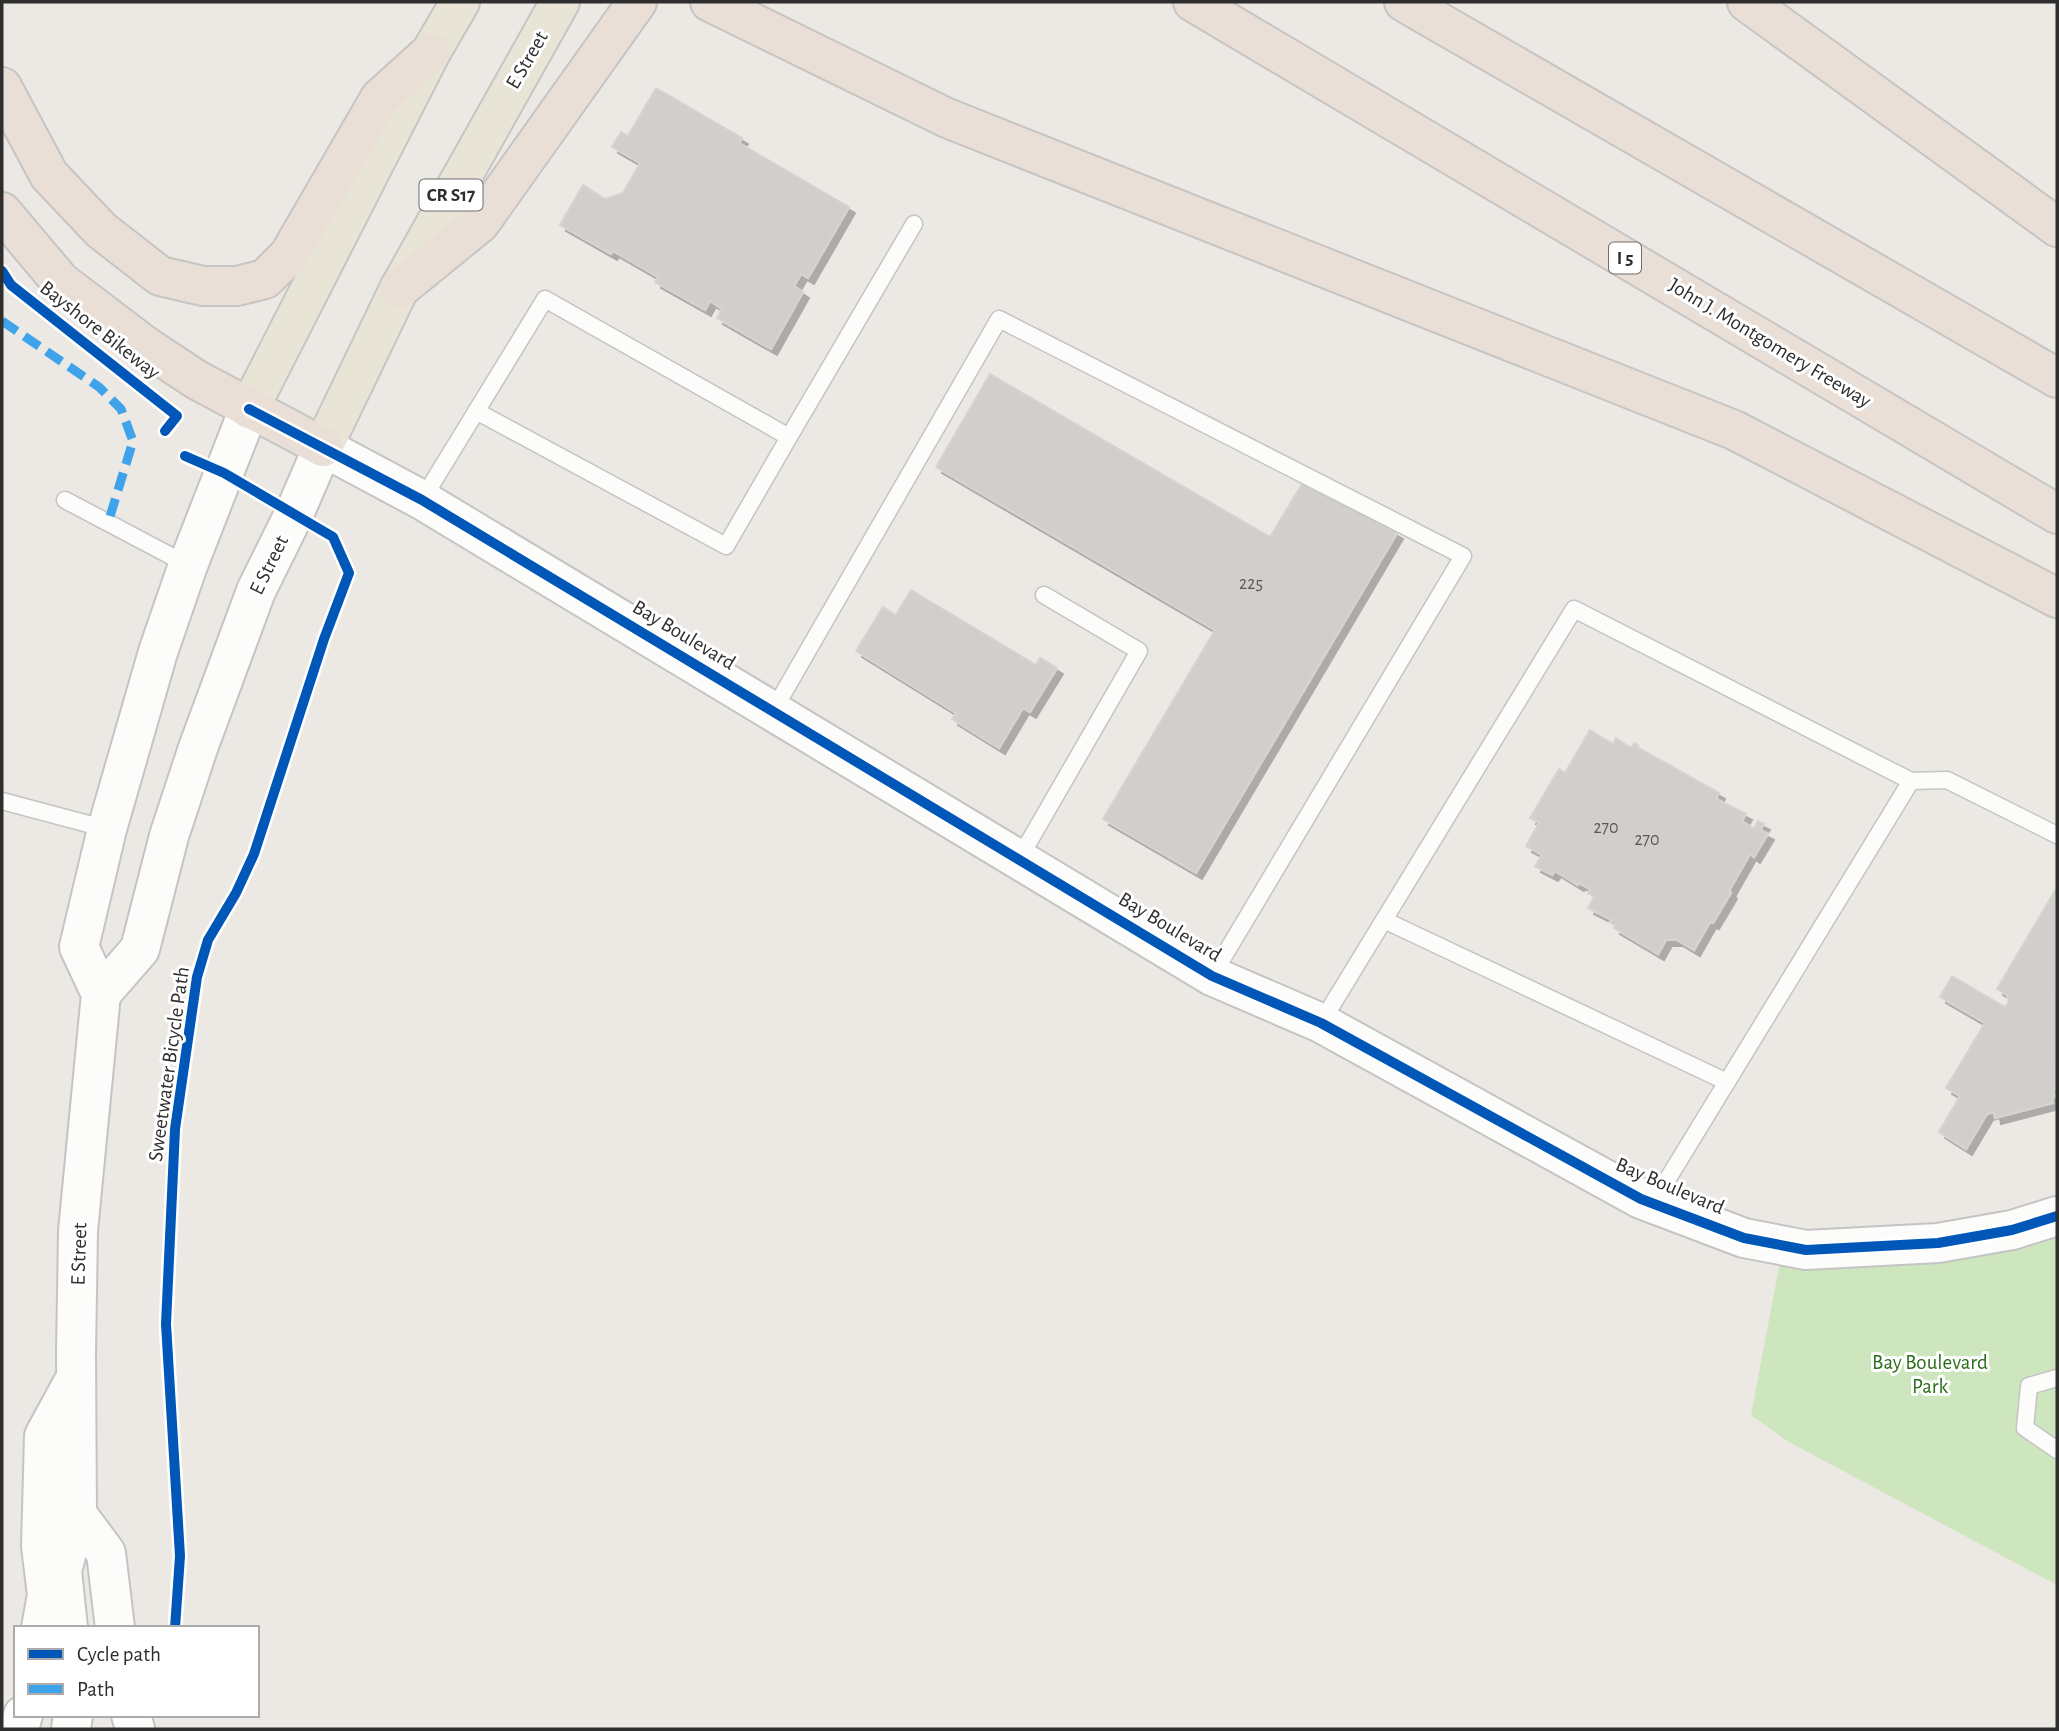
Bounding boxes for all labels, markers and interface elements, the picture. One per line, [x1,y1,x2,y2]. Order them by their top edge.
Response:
street label: E Street [502,27,552,93]
road number: CR S17 [420,180,482,210]
road number: I 5 [1609,242,1641,274]
street label: John J. Montgomery Freeway [1665,274,1875,412]
street label: Bayshore Bikeway [36,277,164,383]
street label: E Street [246,532,292,598]
house number: 225 [1239,575,1263,593]
street label: Bay Boulevard [629,596,739,674]
house number: 270 [1593,819,1619,837]
house number: 270 [1634,831,1660,849]
street label: Bay Boulevard [1115,888,1225,966]
street label: Sweetwater Bicycle Path [145,965,193,1163]
street label: Bay Boulevard [1613,1154,1727,1218]
street label: E Street [67,1222,91,1286]
park label: Bay Boulevard Park [1872,1352,1988,1397]
legend [14,1626,259,1717]
text: Cycle path [77,1644,161,1665]
text: Path [77,1679,115,1700]

